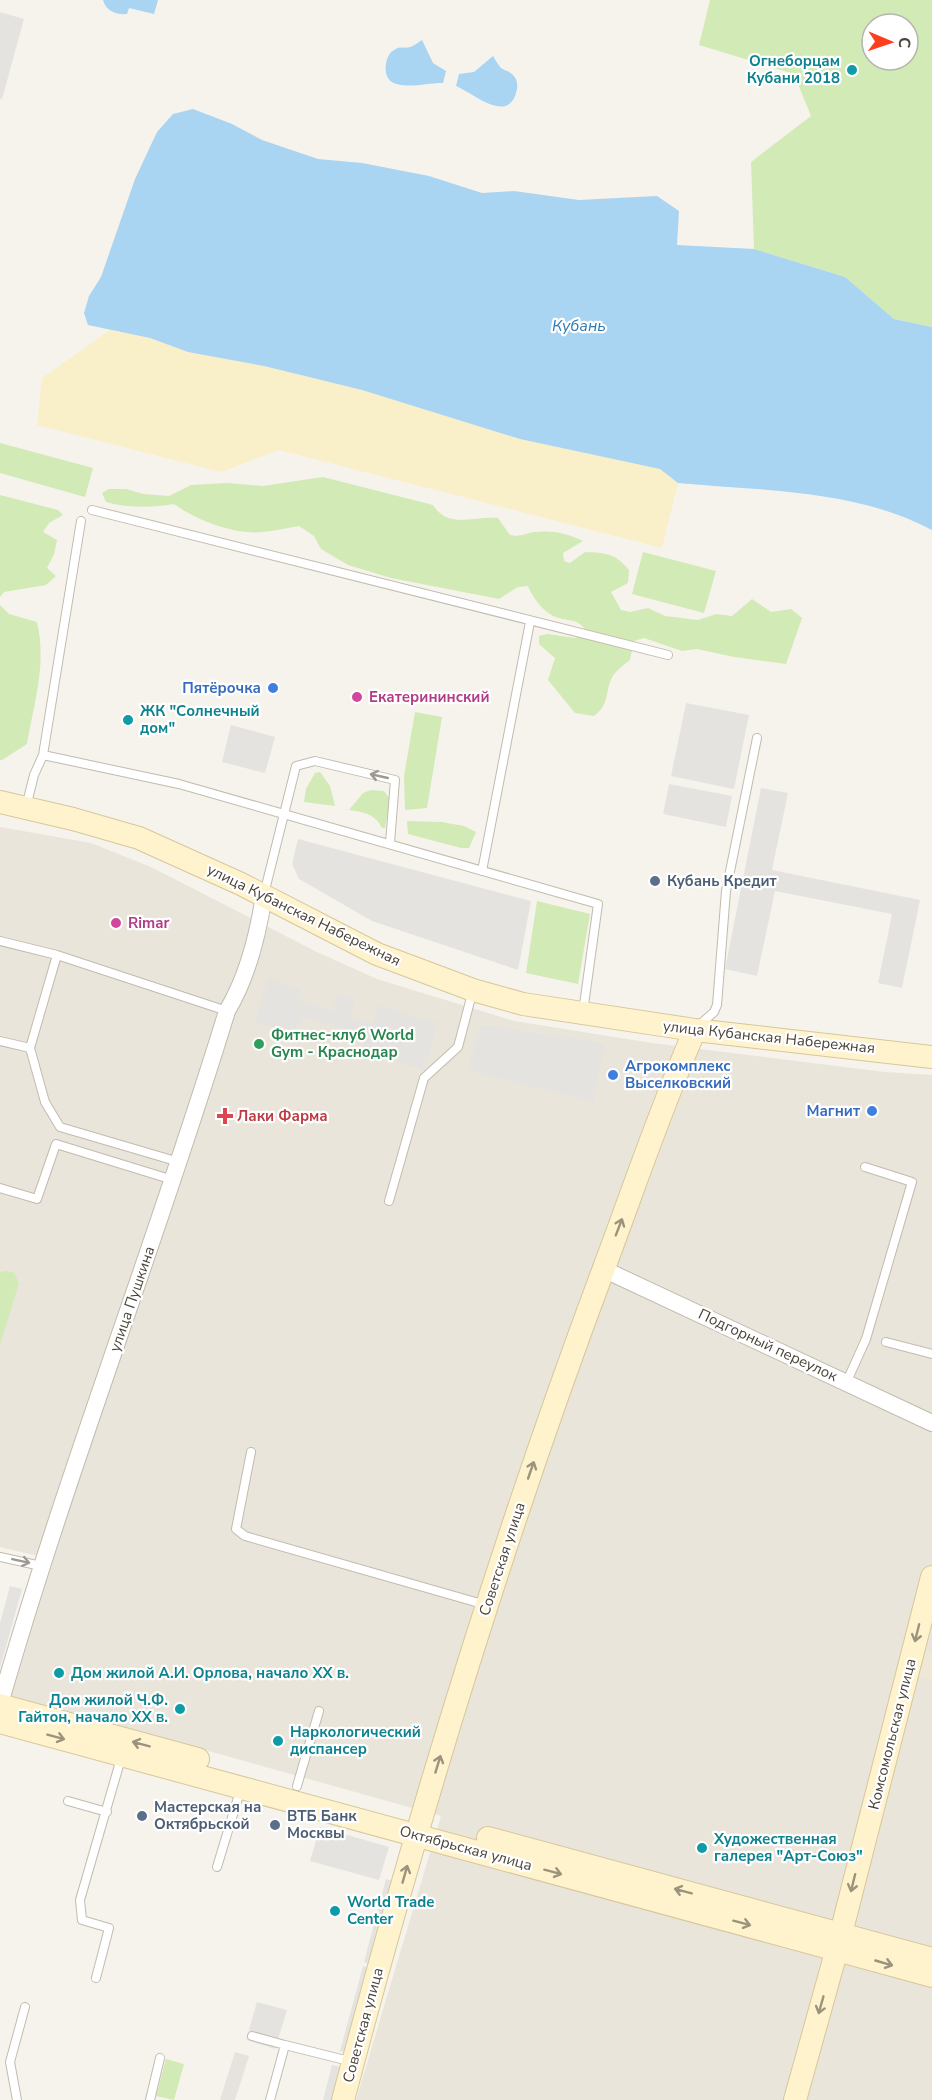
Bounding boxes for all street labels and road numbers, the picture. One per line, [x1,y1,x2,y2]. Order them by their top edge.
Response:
street label: улица Кубанская Набережная [204,859,404,971]
street label: улица Кубанская Набережная [662,1016,876,1058]
street label: улица Пушкина [105,1244,159,1354]
street label: Подгорный переулок [695,1304,841,1386]
street label: Советская улица [474,1500,530,1618]
street label: Комсомольская улица [864,1656,920,1812]
street label: Октябрьская улица [398,1821,534,1875]
street label: Советская улица [338,1965,388,2085]

